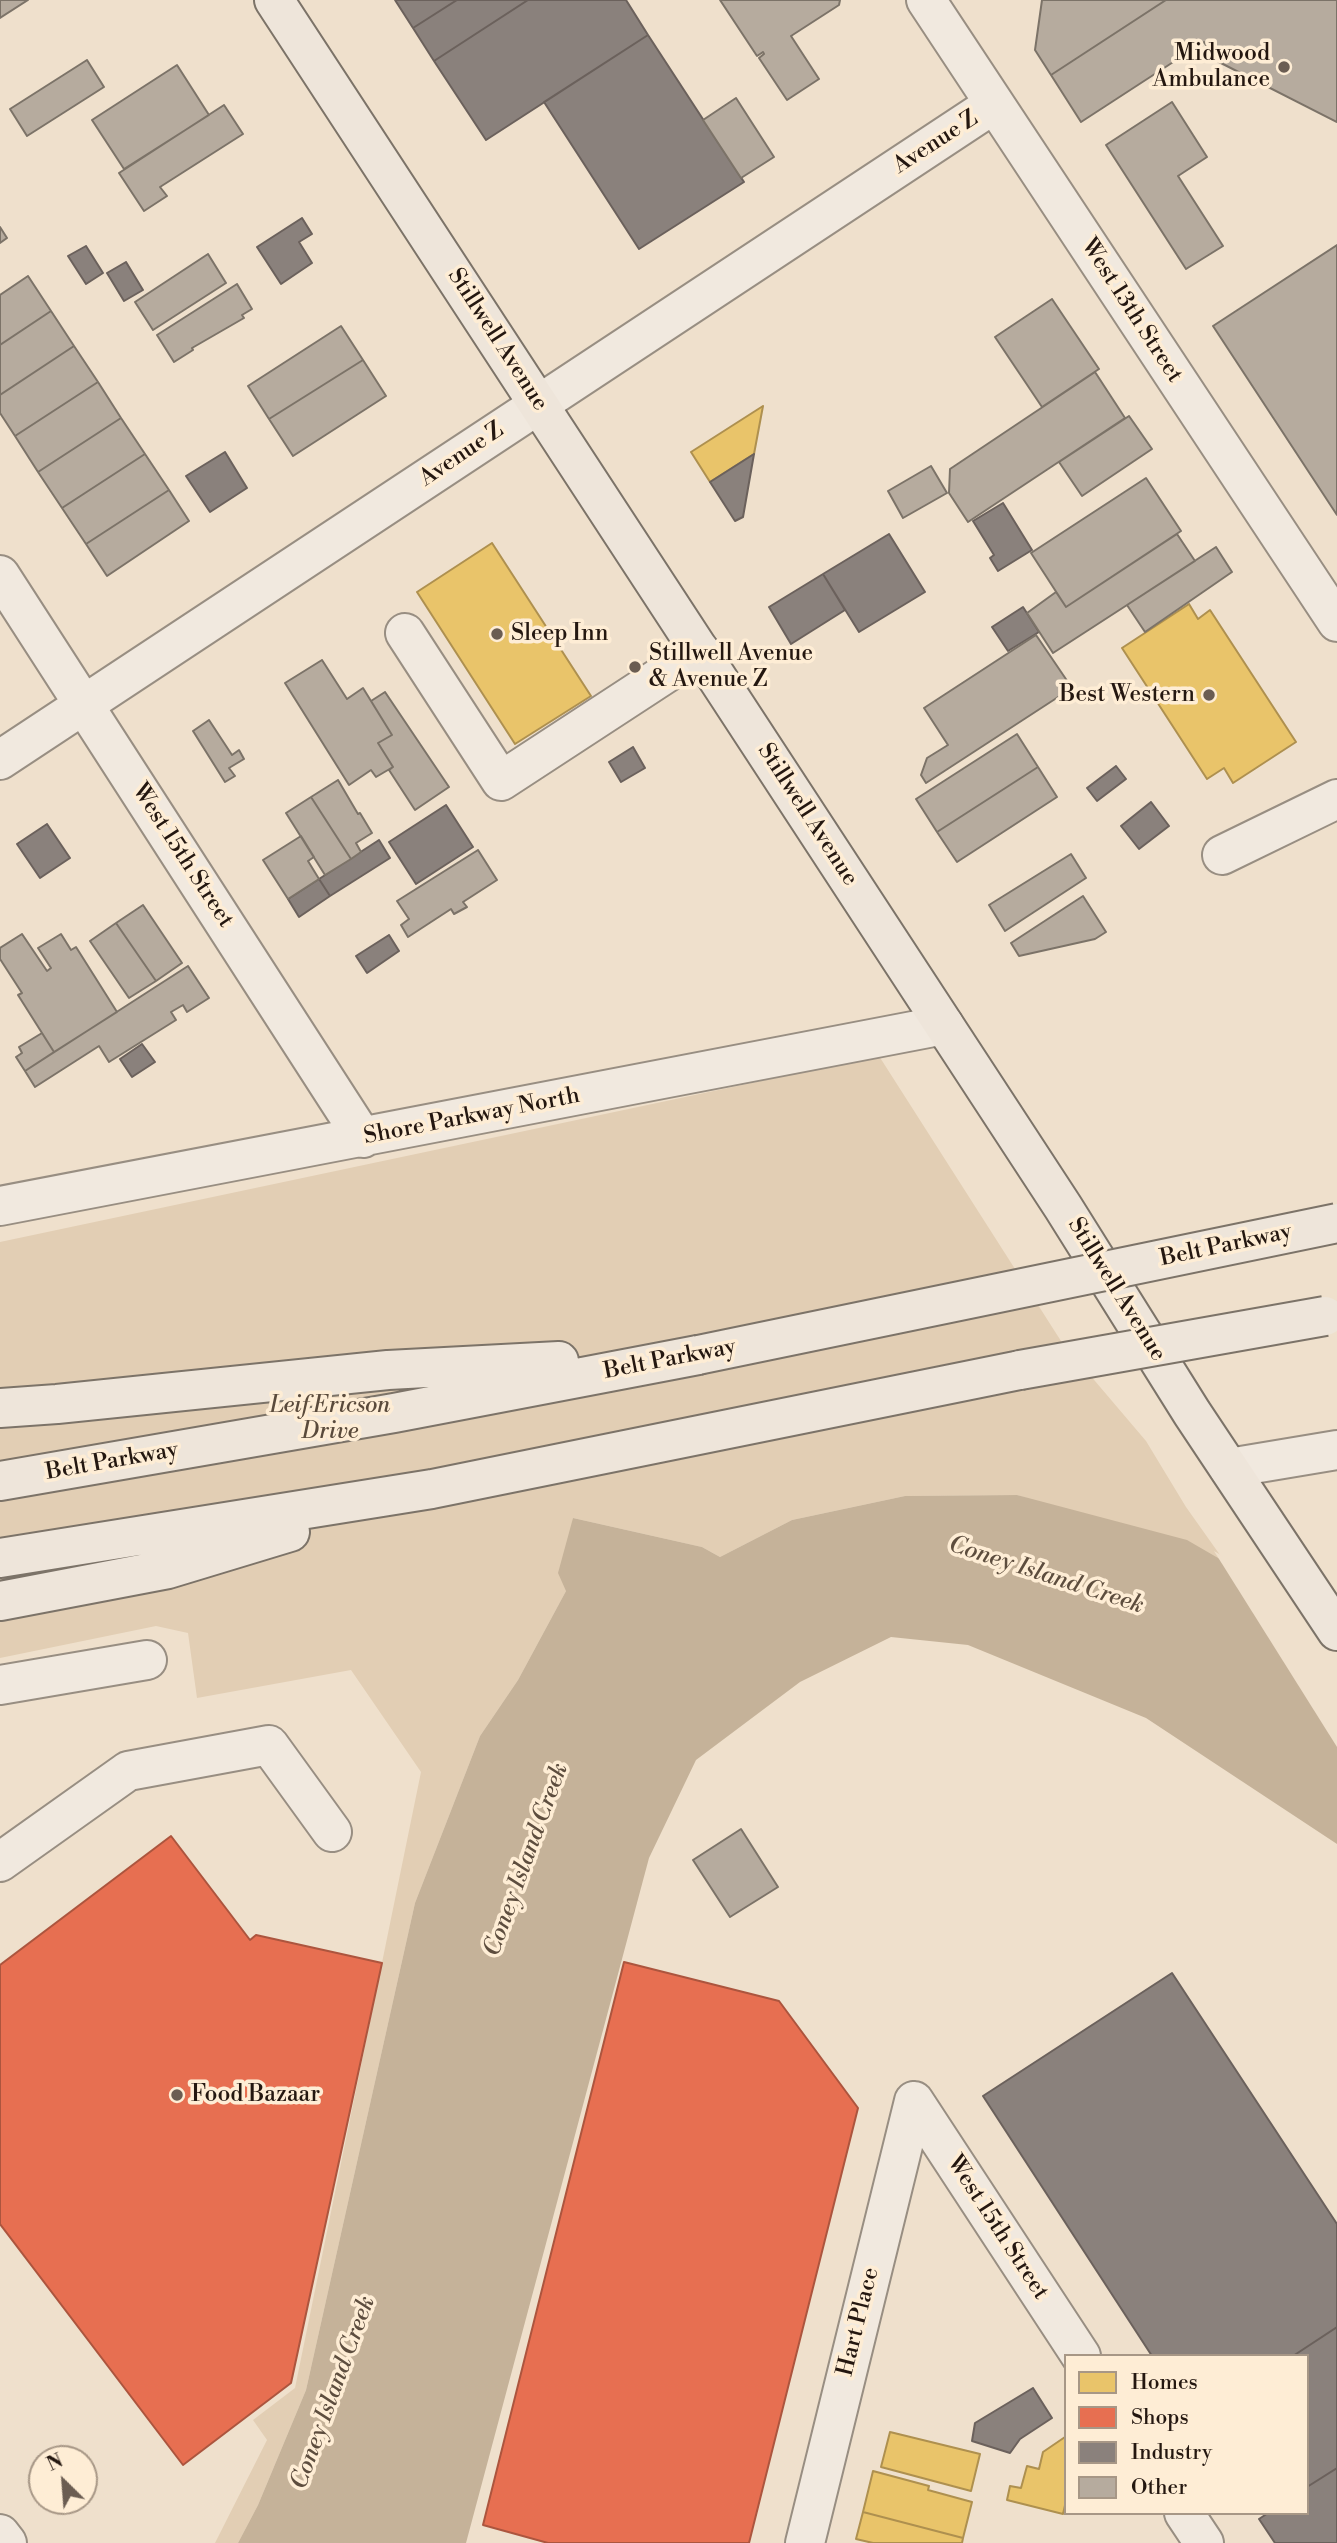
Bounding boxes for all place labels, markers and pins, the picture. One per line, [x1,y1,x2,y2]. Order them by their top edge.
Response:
place label: Midwood Ambulance [1152,40,1270,94]
marker: Midwood Ambulance [1276,59,1292,75]
place label: Sleep Inn [511,620,608,648]
marker: Sleep Inn [489,626,505,642]
place label: Stillwell Avenue & Avenue Z [649,640,813,694]
marker: Stillwell Avenue & Avenue Z [627,659,643,675]
place label: Best Western [1059,681,1195,709]
marker: Best Western [1201,687,1217,703]
place label: Food Bazaar [191,2081,320,2109]
marker: Food Bazaar [169,2087,185,2103]

